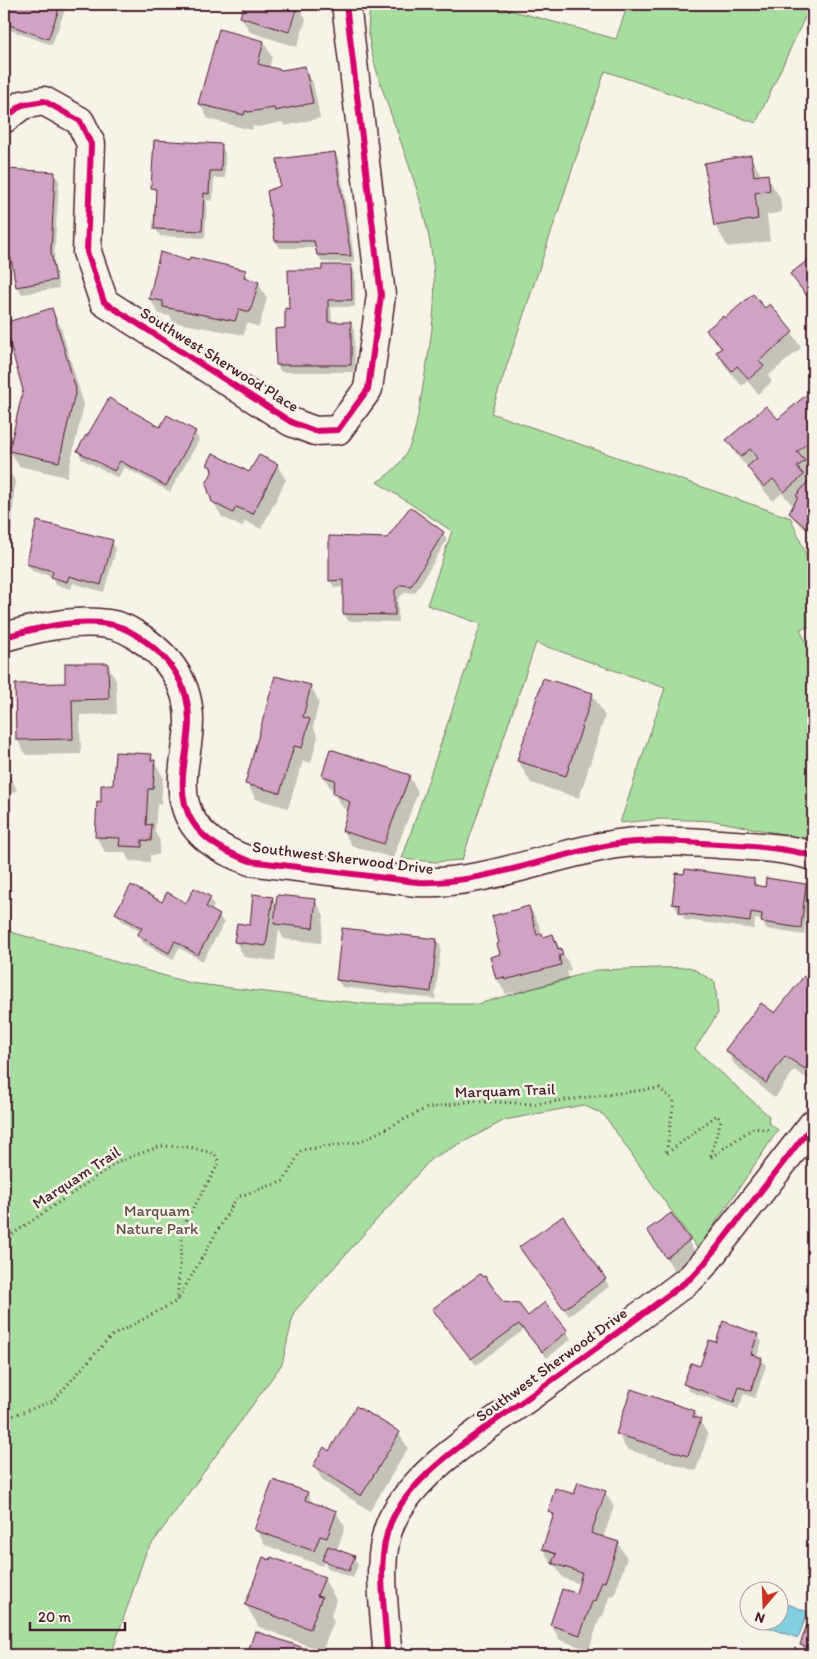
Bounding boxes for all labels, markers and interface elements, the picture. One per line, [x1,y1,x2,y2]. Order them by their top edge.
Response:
street label: Southwest Sherwood Place [137,303,302,416]
street label: Southwest Sherwood Drive [251,837,435,878]
street label: Marquam Trail [454,1079,556,1102]
street label: Marquam Trail [29,1142,124,1213]
park label: Marquam Nature Park [116,1201,199,1238]
street label: Southwest Sherwood Drive [472,1303,631,1426]
north arrow [740,1582,790,1632]
scale bar [30,1599,125,1631]
text: 20 m [38,1608,72,1626]
text: N [753,1608,767,1627]

